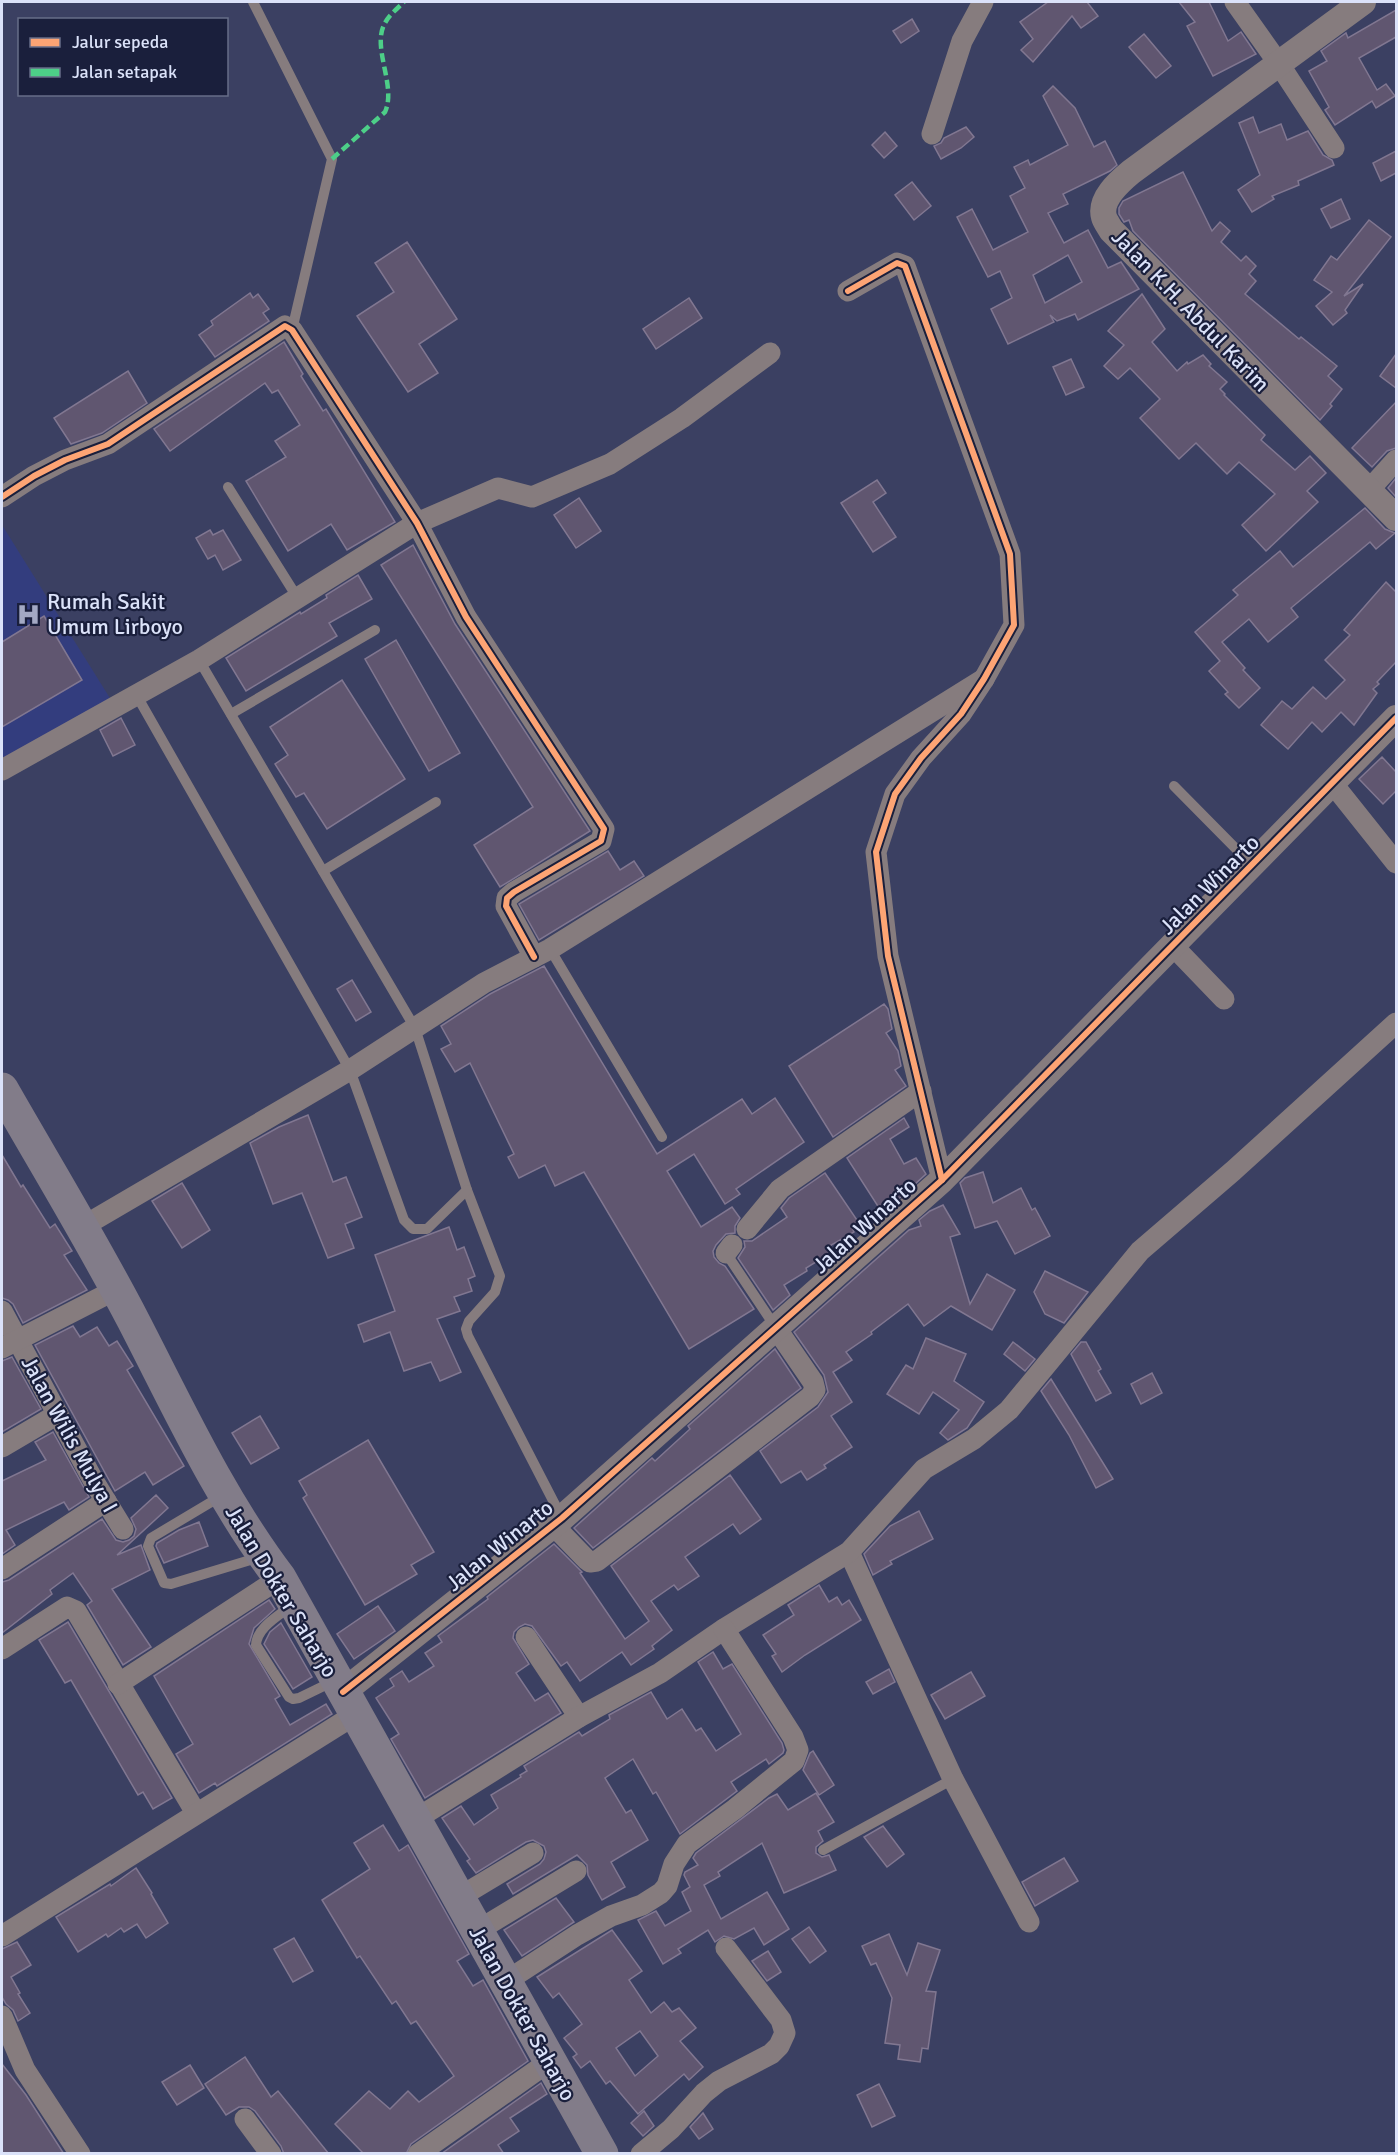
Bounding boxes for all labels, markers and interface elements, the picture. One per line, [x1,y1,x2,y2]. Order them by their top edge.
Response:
legend [18,18,228,96]
text: Jalur sepeda [72,31,168,53]
text: Jalan setapak [72,61,177,83]
street label: Jalan K.H. Abdul Karim [1106,223,1275,397]
place label: Rumah Sakit Umum Lirboyo [47,588,183,640]
hospital icon: Rumah Sakit Umum Lirboyo [16,601,42,627]
street label: Jalan Winarto [1154,829,1265,940]
street label: Jalan Winarto [807,1172,922,1279]
street label: Jalan Wilis Mulya I [15,1351,124,1517]
street label: Jalan Winarto [440,1494,558,1597]
street label: Jalan Dokter Saharjo [220,1500,344,1682]
street label: Jalan Dokter Saharjo [463,1921,582,2105]

